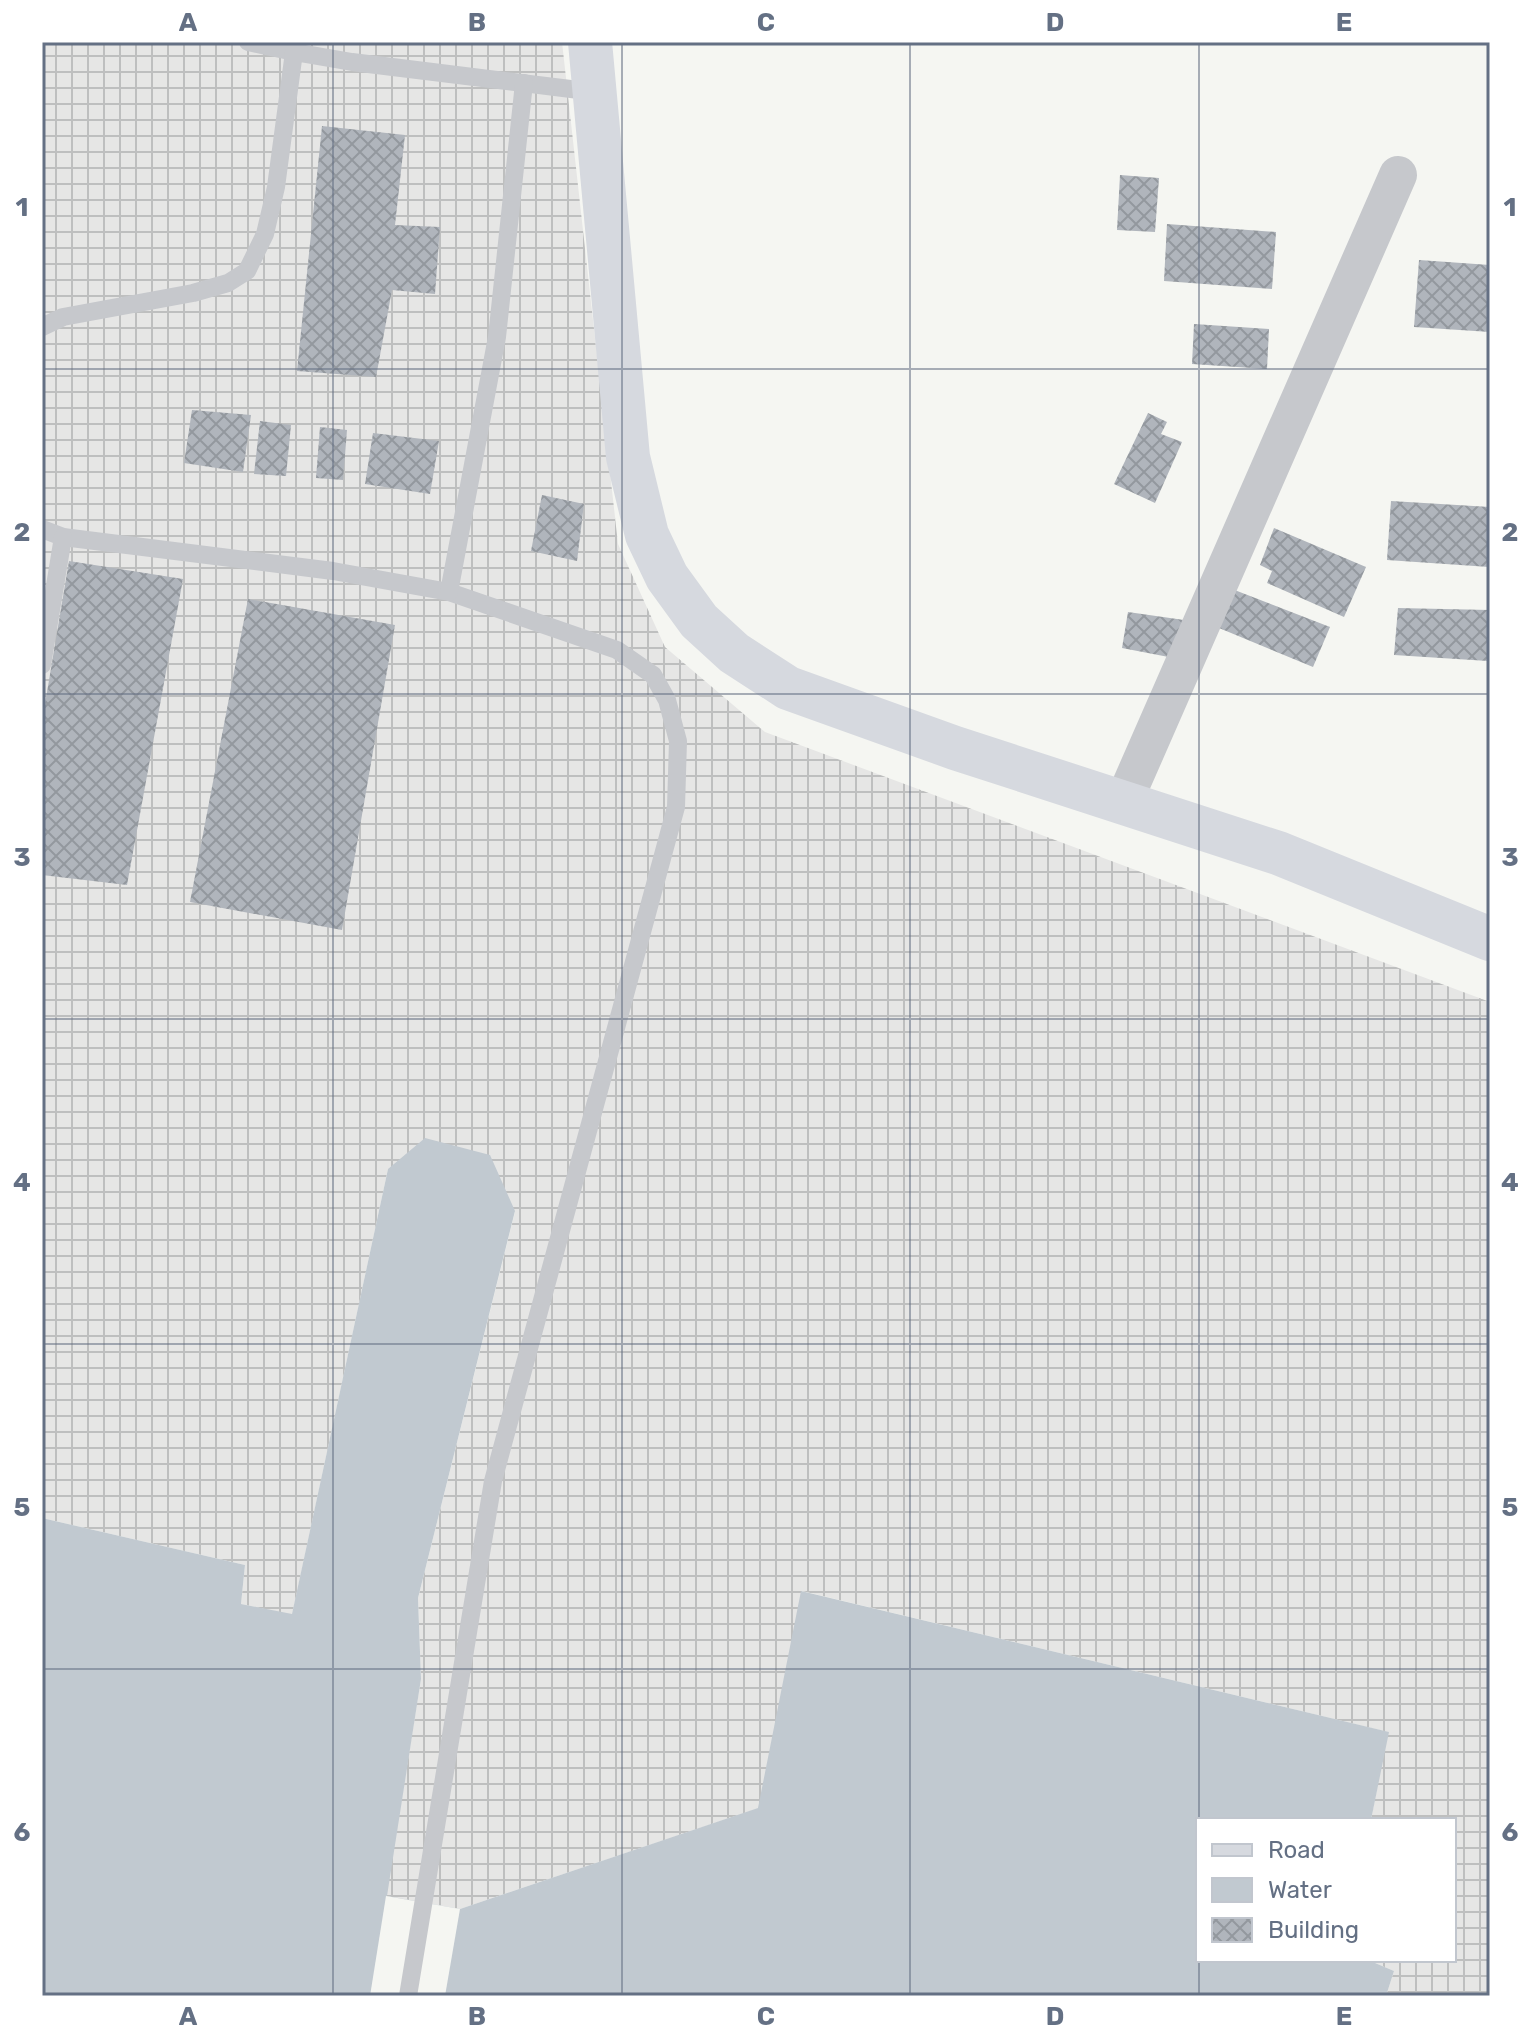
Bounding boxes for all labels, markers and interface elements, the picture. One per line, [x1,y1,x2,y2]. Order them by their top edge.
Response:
text: A [179,7,198,38]
text: B [468,7,486,38]
text: C [757,7,775,38]
text: D [1046,7,1064,38]
text: E [1336,7,1352,38]
text: 1 [16,192,28,223]
text: 1 [1504,192,1516,223]
text: 2 [14,517,30,548]
text: 2 [1502,517,1518,548]
text: 3 [13,842,31,873]
text: 3 [1501,842,1519,873]
text: 4 [13,1167,31,1198]
text: 4 [1501,1167,1519,1198]
text: 5 [14,1492,30,1523]
text: 5 [1502,1492,1518,1523]
text: 6 [14,1817,31,1848]
text: 6 [1502,1817,1519,1848]
legend [1196,1818,1456,1962]
text: Road [1268,1836,1325,1864]
text: Water [1268,1876,1332,1904]
text: Building [1268,1916,1359,1944]
text: A [179,2001,198,2032]
text: B [468,2001,486,2032]
text: C [757,2001,775,2032]
text: D [1046,2001,1064,2032]
text: E [1336,2001,1352,2032]

